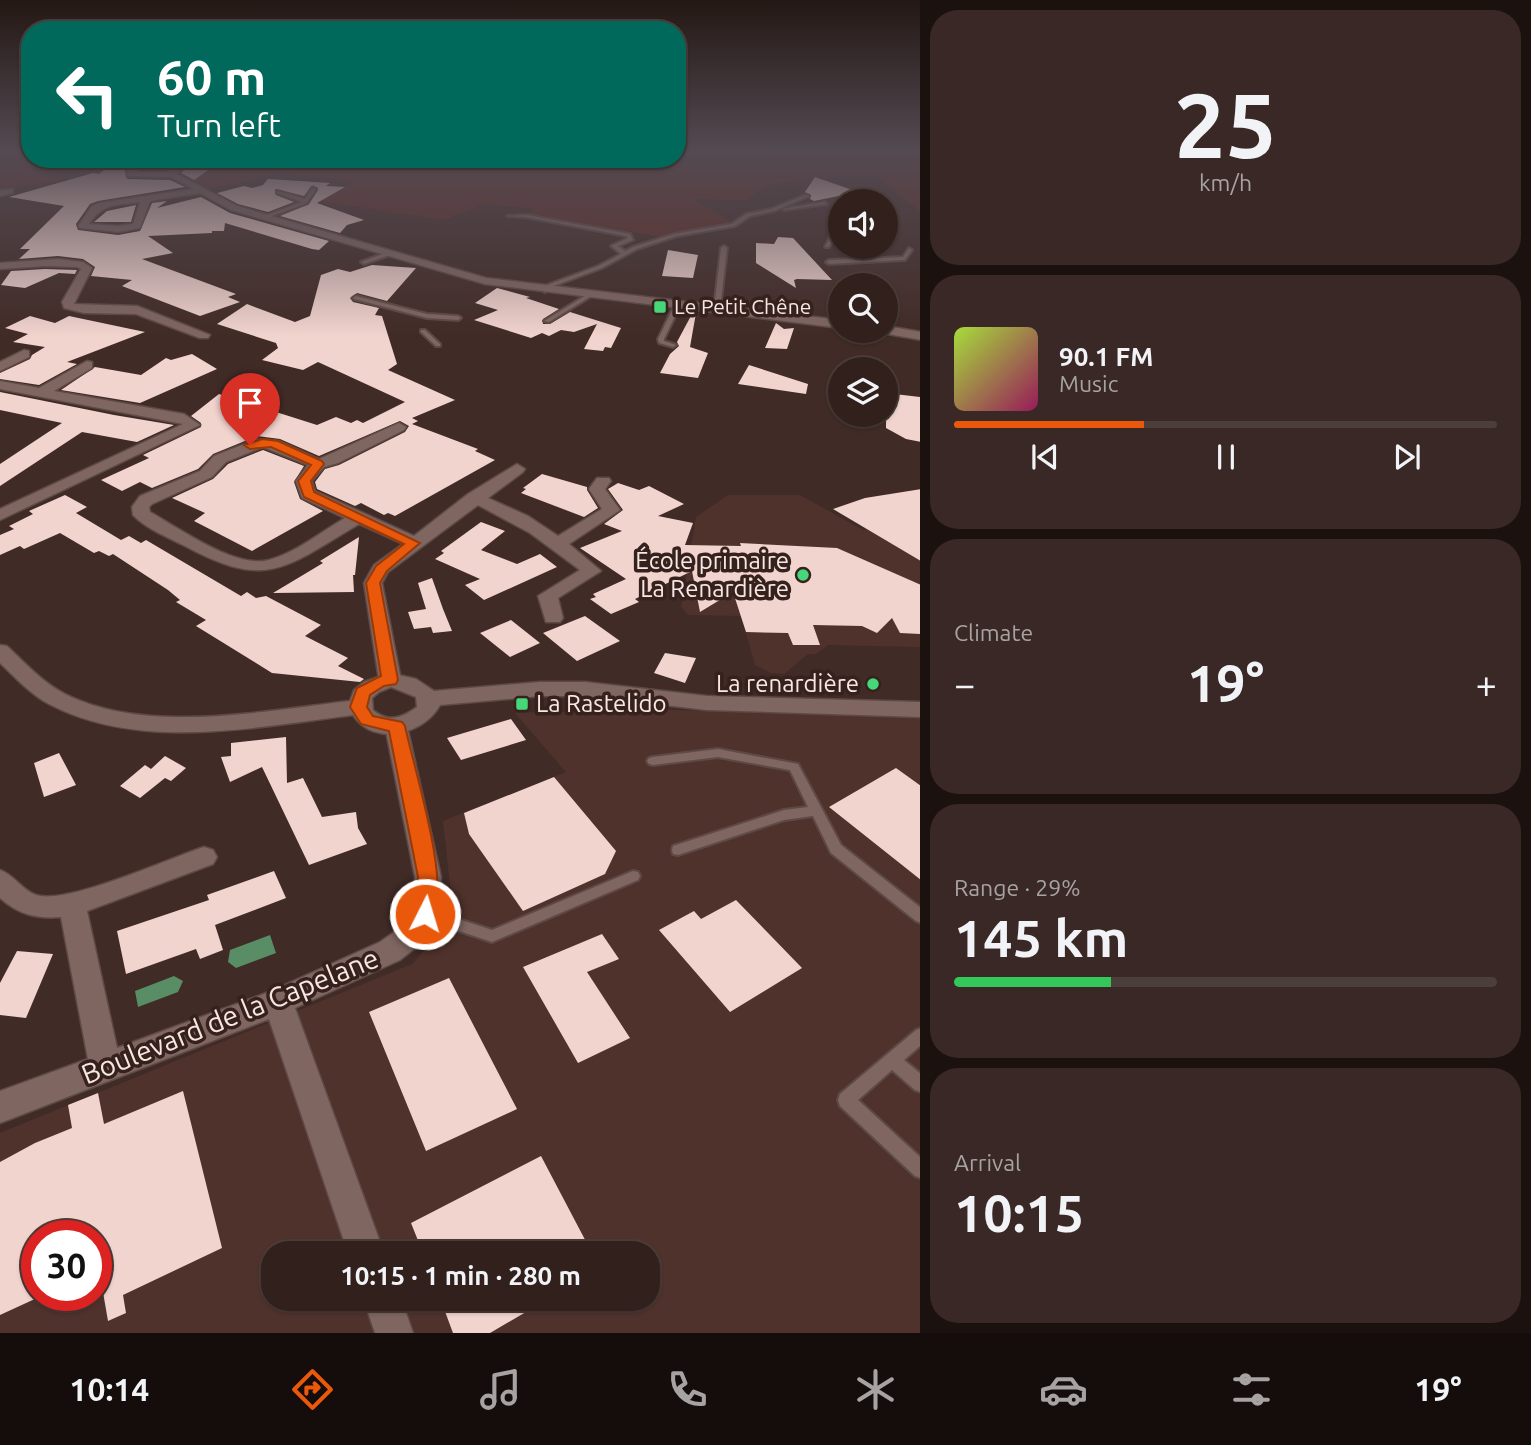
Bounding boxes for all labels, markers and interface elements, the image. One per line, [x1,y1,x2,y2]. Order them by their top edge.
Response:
icon: left [42,49,133,140]
text: 60 m [157,49,266,104]
text: 25 [1174,73,1277,175]
text: Turn left [157,107,281,143]
text: km/h [1199,170,1252,195]
map controls [828,189,898,427]
button: sound [828,189,898,259]
button: search [828,273,898,343]
place label: Le Petit Chêne [674,294,811,318]
marker: Le Petit Chêne [652,299,668,315]
text: 90.1 FM [1059,342,1153,371]
button: layers [828,357,898,427]
text: Music [1059,371,1118,396]
pin [220,373,280,445]
icon: arrive [231,384,269,422]
icon: previous [1026,438,1064,476]
icon: pause [1207,438,1245,476]
icon: next [1388,438,1426,476]
place label: École primaire La Renardière [635,546,789,602]
marker: École primaire La Renardière [795,567,811,583]
text: Climate [954,620,1033,645]
text: 19° [1187,654,1264,712]
text: − [954,663,975,705]
text: + [1476,663,1497,705]
place label: La renardière [716,670,859,697]
marker: La renardière [865,676,881,692]
place label: La Rastelido [536,690,667,717]
marker: La Rastelido [514,696,530,712]
text: Range · 29% [954,875,1081,900]
position arrow [388,877,462,951]
text: 145 km [954,909,1128,967]
street label: Boulevard de la Capelane [77,942,383,1089]
text: Arrival [954,1150,1021,1175]
text: 10:15 [954,1184,1084,1242]
speed limit sign: 30 [21,1220,112,1311]
text: 10:15 · 1 min · 280 m [340,1261,581,1290]
icon: directions [288,1365,337,1414]
icon: music [476,1365,525,1414]
icon: phone [663,1365,712,1414]
icon: climate [851,1365,900,1414]
icon: car [1039,1365,1088,1414]
icon: filters [1227,1365,1276,1414]
text: 10:14 [69,1371,149,1407]
text: 19° [1414,1371,1462,1407]

